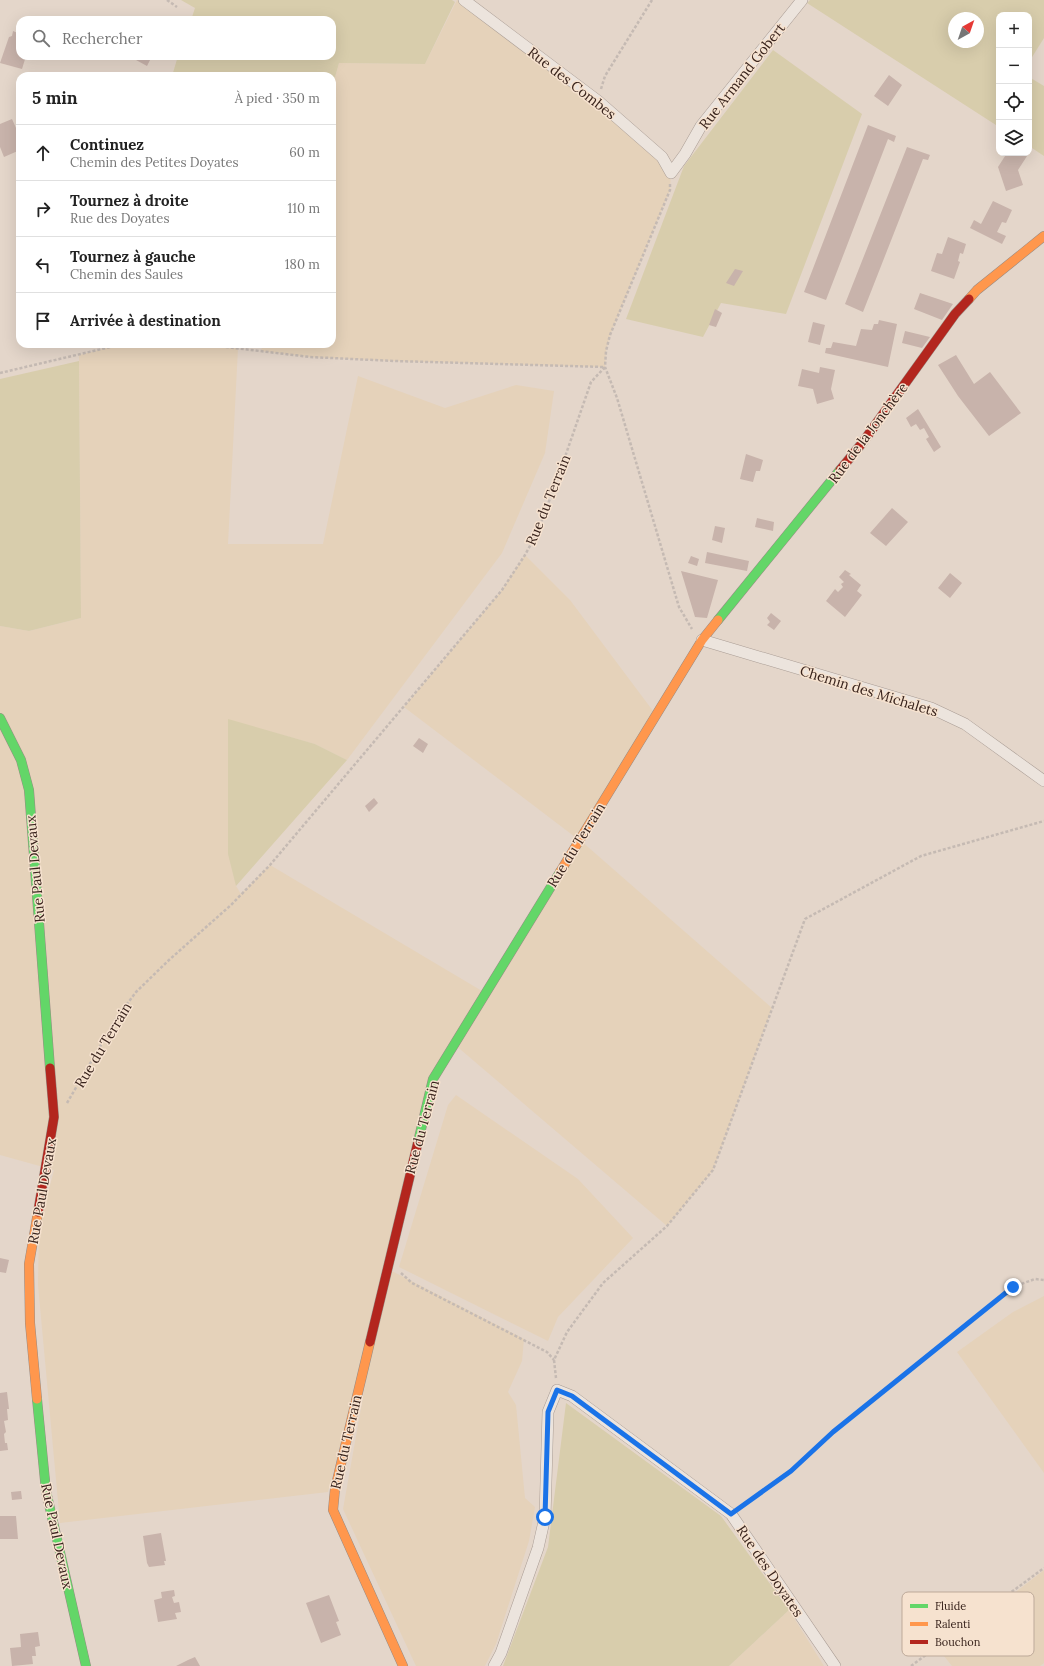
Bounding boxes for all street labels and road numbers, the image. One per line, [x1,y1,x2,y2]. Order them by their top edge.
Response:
street label: Rue Armand Gobert [695,19,789,133]
street label: Rue des Combes [524,43,620,123]
street label: Rue de la Jonchère [824,379,912,487]
street label: Rue du Terrain [522,451,575,548]
street label: Chemin des Michalets [798,661,940,721]
street label: Rue du Terrain [543,799,609,891]
street label: Rue Paul Devaux [21,814,49,923]
street label: Rue du Terrain [70,999,136,1091]
street label: Rue du Terrain [401,1078,443,1176]
street label: Rue Paul Devaux [24,1136,60,1246]
street label: Rue du Terrain [326,1393,366,1491]
street label: Rue Paul Devaux [37,1482,77,1591]
street label: Rue des Doyates [733,1522,807,1620]

